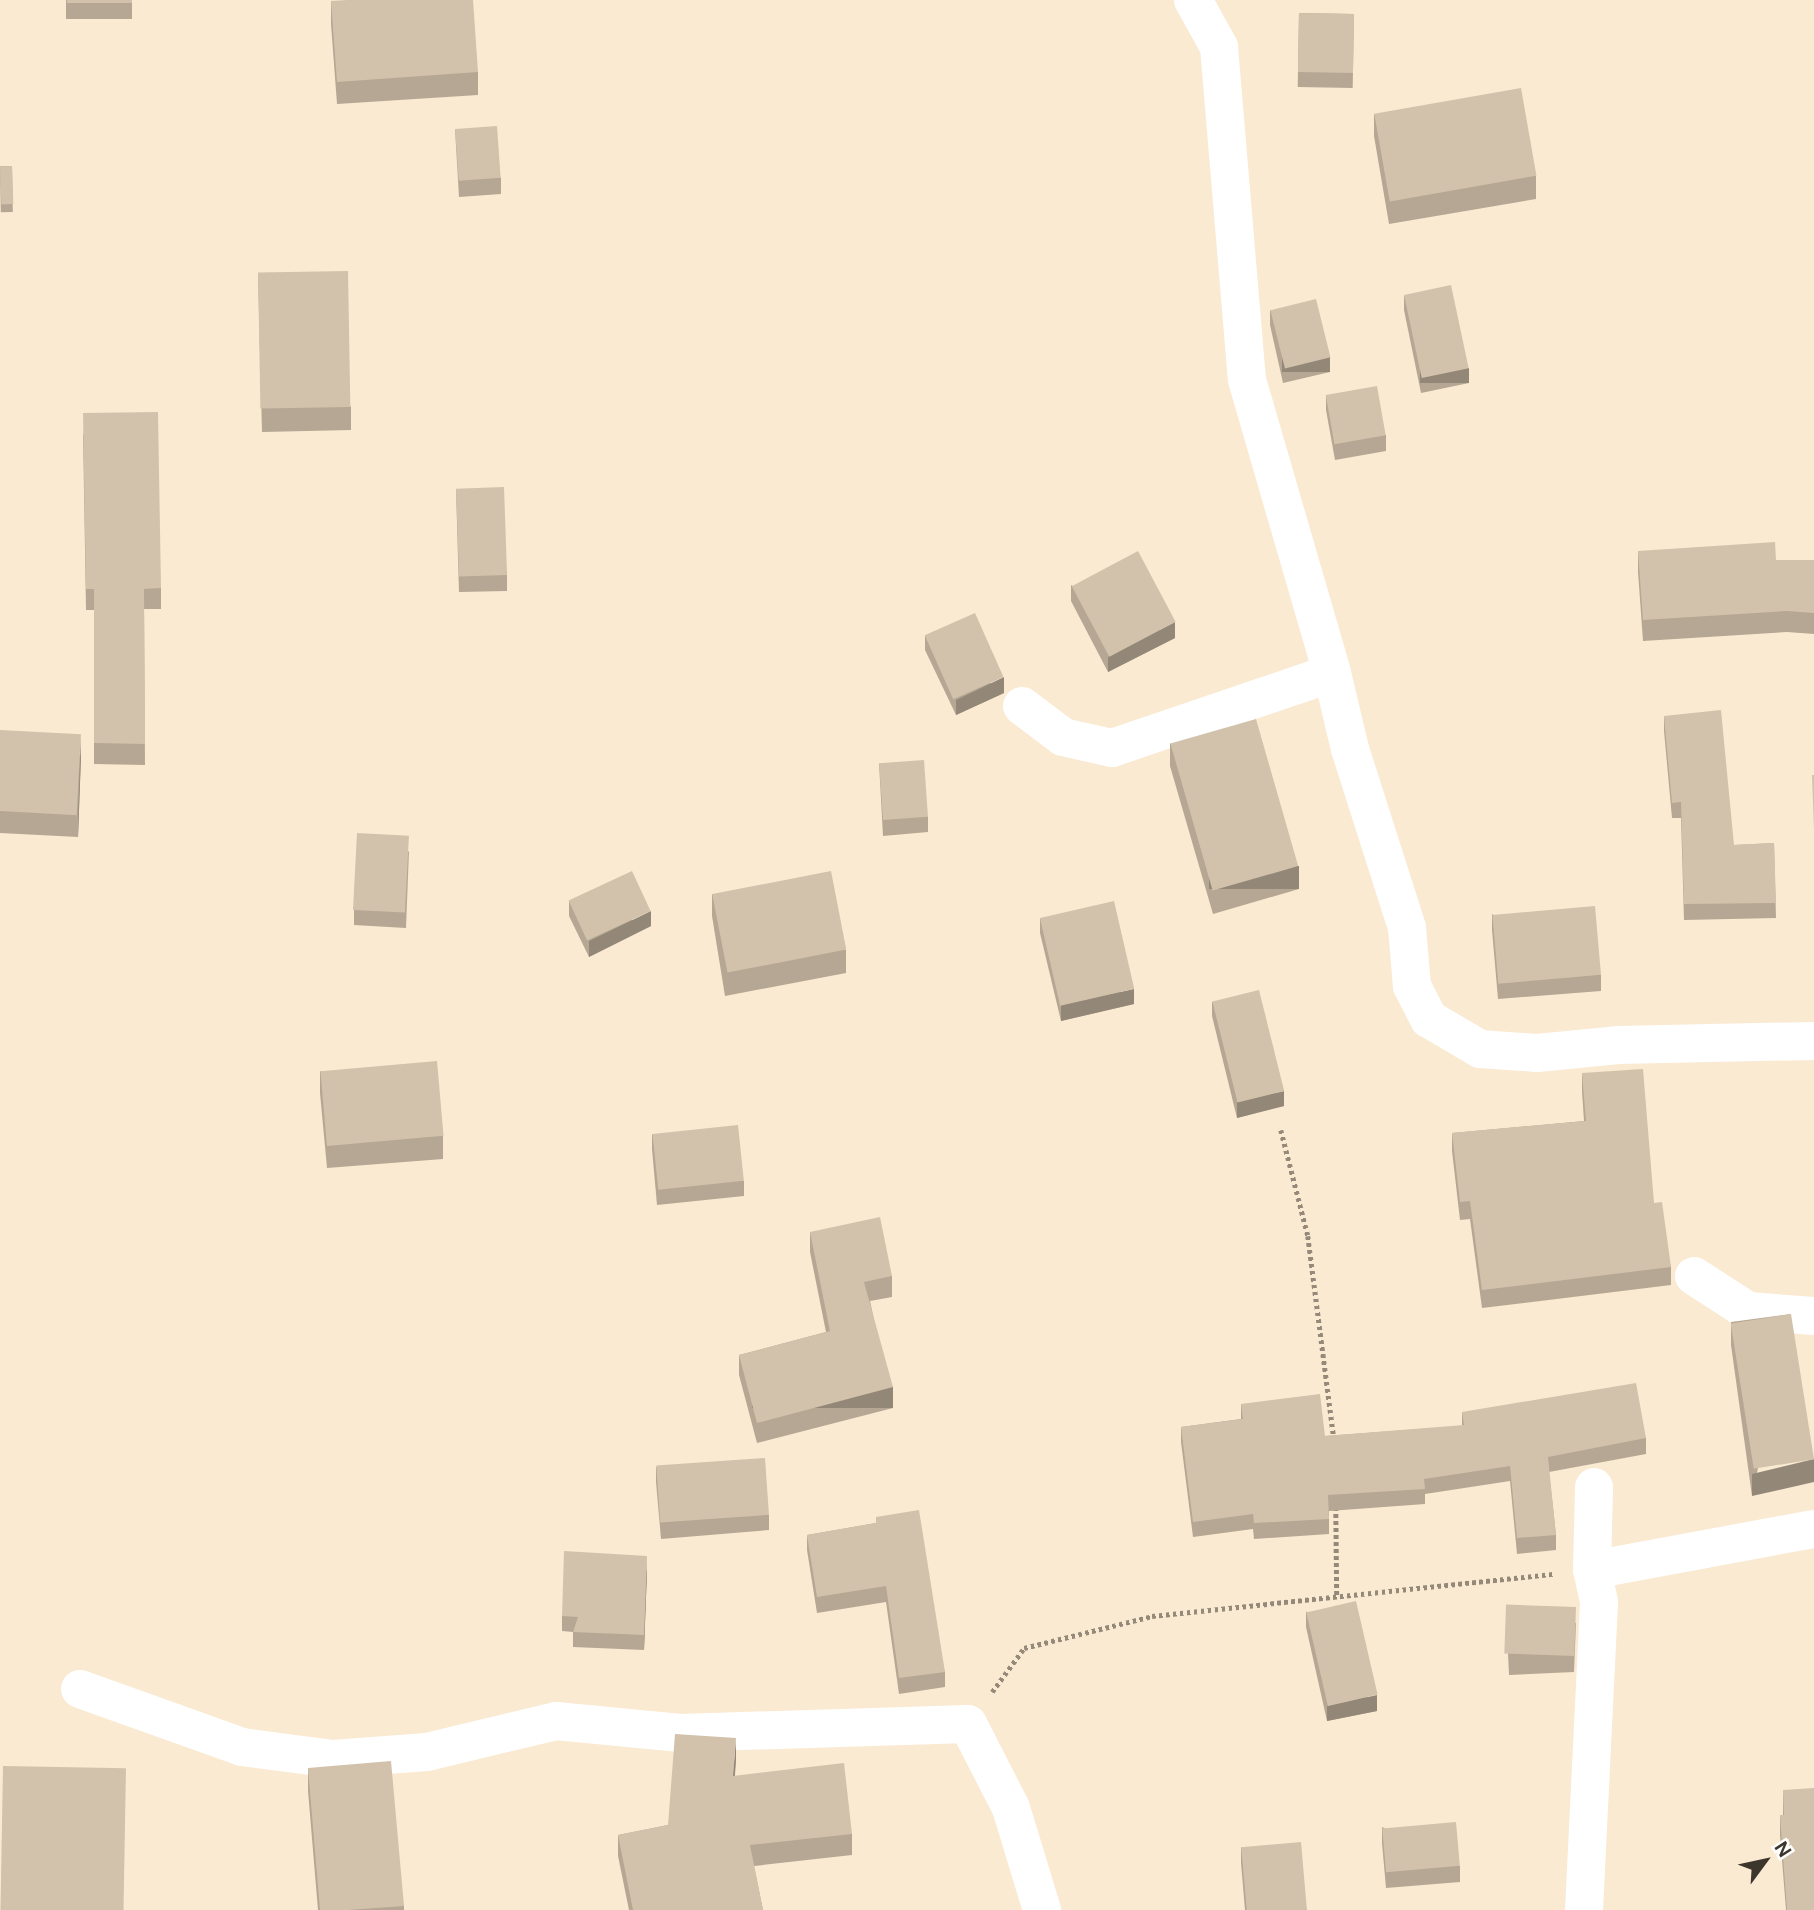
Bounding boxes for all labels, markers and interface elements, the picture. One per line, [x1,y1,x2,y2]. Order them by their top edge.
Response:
north arrow [1730,1826,1800,1896]
text: N [1769,1837,1797,1862]

